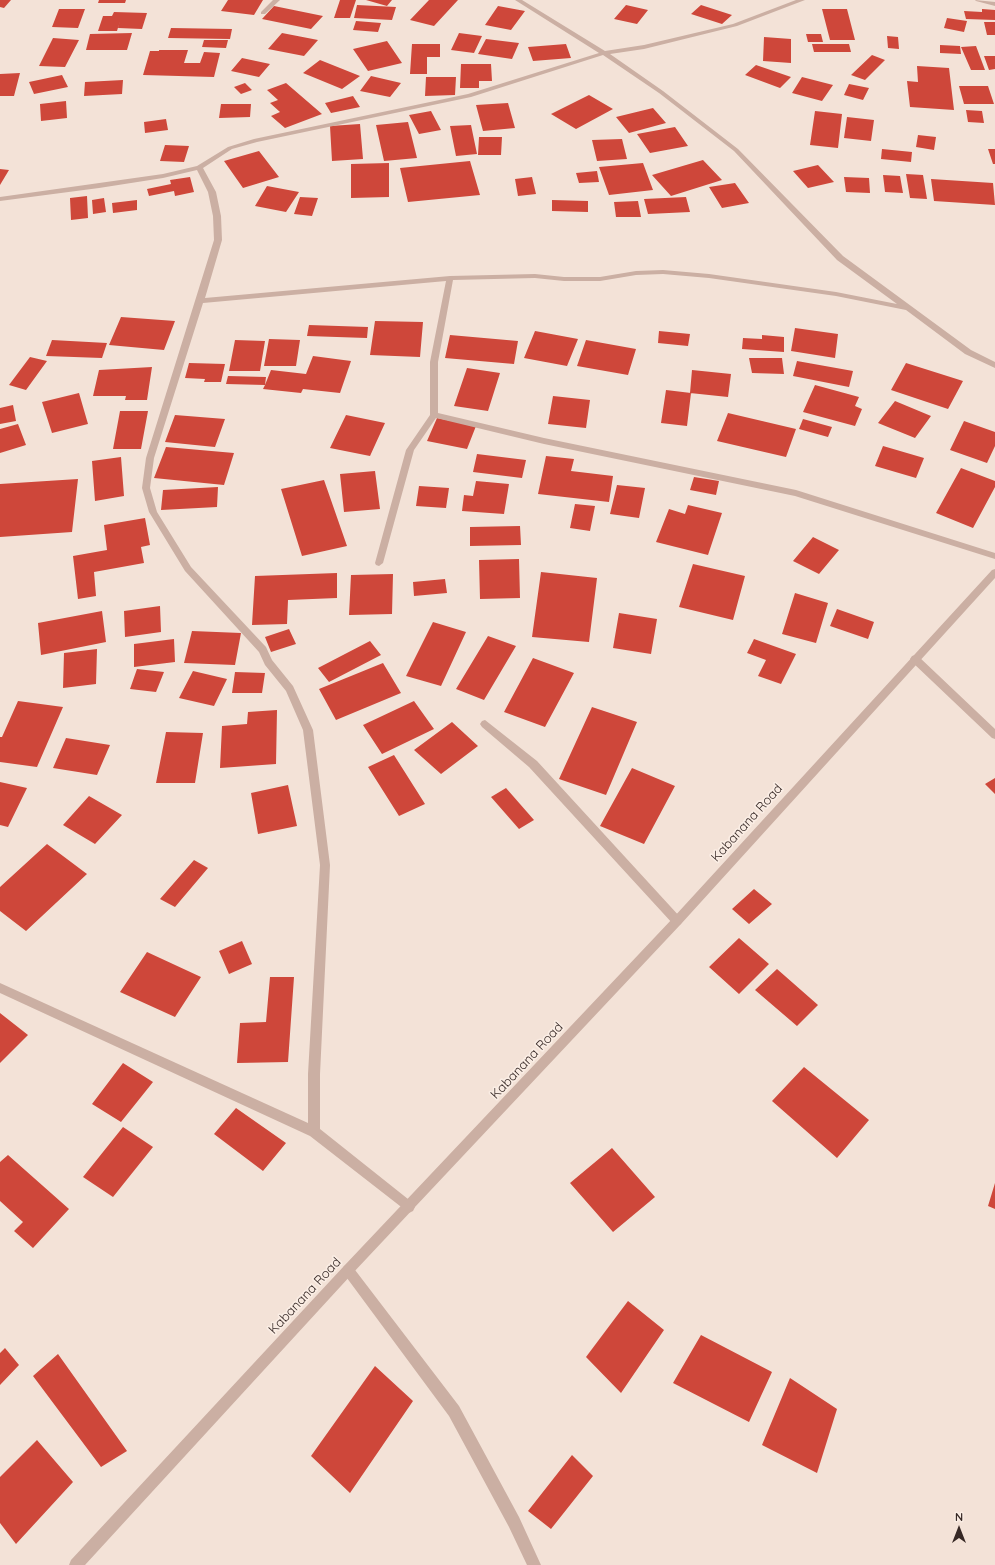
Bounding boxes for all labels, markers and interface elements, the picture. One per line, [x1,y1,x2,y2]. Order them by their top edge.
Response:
street label: Kabanana Road [708,781,786,865]
street label: Kabanana Road [488,1019,566,1103]
street label: Kabanana Road [266,1254,344,1338]
north arrow [939,1509,979,1549]
text: N [955,1510,963,1524]

